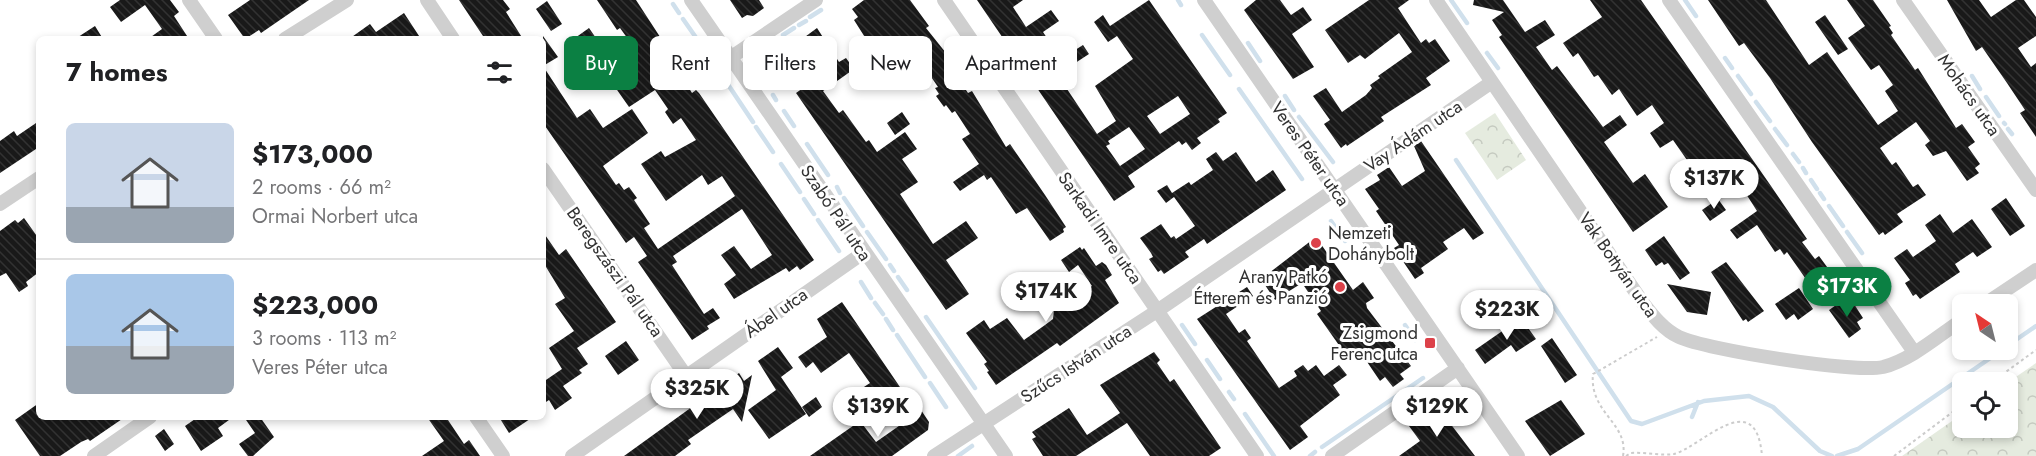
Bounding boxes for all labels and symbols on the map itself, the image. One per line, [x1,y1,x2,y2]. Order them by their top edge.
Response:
street label: Mohács utca [1931,49,2007,141]
street label: Vay Ádám utca [1359,94,1467,178]
street label: Veres Péter utca [1264,96,1356,212]
pin: $137K [1672,159,1756,210]
street label: Szabó Pál utca [794,160,878,266]
street label: Sarkadi Imre utca [1052,167,1148,289]
street label: Beregszászi Pál utca [560,202,670,342]
street label: Vak Bottyán utca [1572,207,1664,323]
place label: Nemzeti Dohánybolt [1328,220,1415,267]
marker: Nemzeti Dohánybolt [1309,236,1323,250]
place label: Arany Patkó Étterem és Panzió [1193,264,1328,311]
pin: $173K [1805,267,1889,318]
pin: $174K [1004,272,1088,323]
marker: Arany Patkó Étterem és Panzió [1333,280,1347,294]
street label: Ábel utca [739,282,813,344]
pin: $223K [1465,290,1549,341]
north arrow [1952,294,2018,360]
street label: Szűcs István utca [1016,318,1136,410]
place label: Zsigmond Ferenc utca [1331,320,1418,367]
marker: Zsigmond Ferenc utca [1423,336,1437,350]
pin: $325K [655,369,739,420]
pin: $139K [836,387,920,438]
pin: $129K [1395,387,1479,438]

